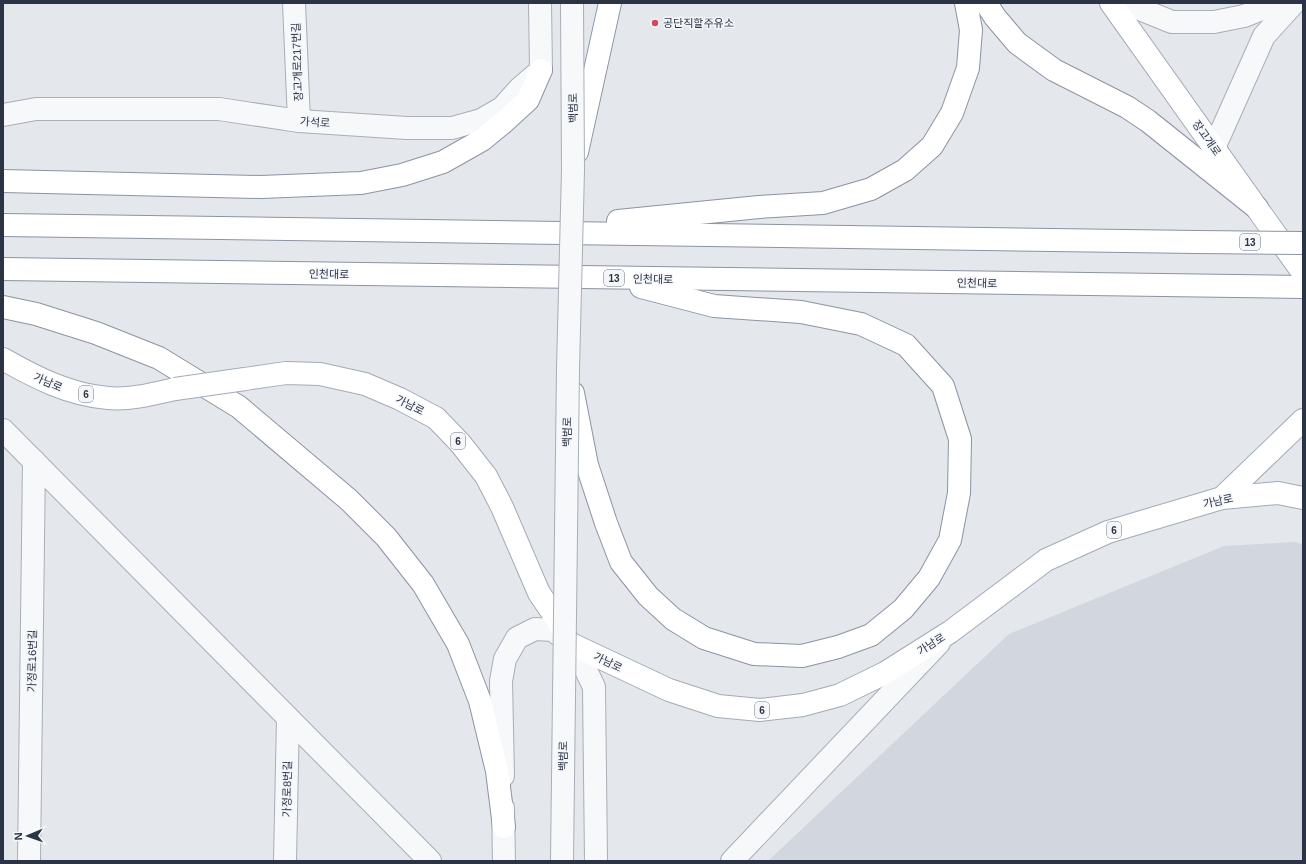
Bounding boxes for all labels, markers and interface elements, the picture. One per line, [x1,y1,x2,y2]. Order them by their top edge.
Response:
place label: 공단직할주유소 [663,17,734,29]
marker: 공단직할주유소 [650,18,660,28]
street label: 장고개로217번길 [290,22,304,102]
street label: 백범로 [567,93,579,123]
street label: 가석로 [299,115,331,129]
street label: 장고개로 [1190,118,1224,158]
road number: 13 [1240,234,1260,250]
street label: 인천대로 [309,268,349,280]
road number: 13 [604,270,624,286]
street label: 인천대로 [633,273,673,285]
street label: 인천대로 [957,277,997,289]
street label: 가남로 [32,371,64,393]
road number: 6 [79,386,93,402]
street label: 가남로 [394,393,426,417]
street label: 백범로 [561,417,573,447]
road number: 6 [451,433,465,449]
street label: 가남로 [1202,492,1234,510]
road number: 6 [1107,522,1121,538]
street label: 가정로16번길 [25,629,39,693]
street label: 가남로 [915,631,947,657]
street label: 가남로 [592,650,624,674]
road number: 6 [755,702,769,718]
street label: 백범로 [557,741,569,771]
street label: 가정로8번길 [281,761,293,817]
north arrow [8,816,48,856]
text: N [12,832,24,841]

